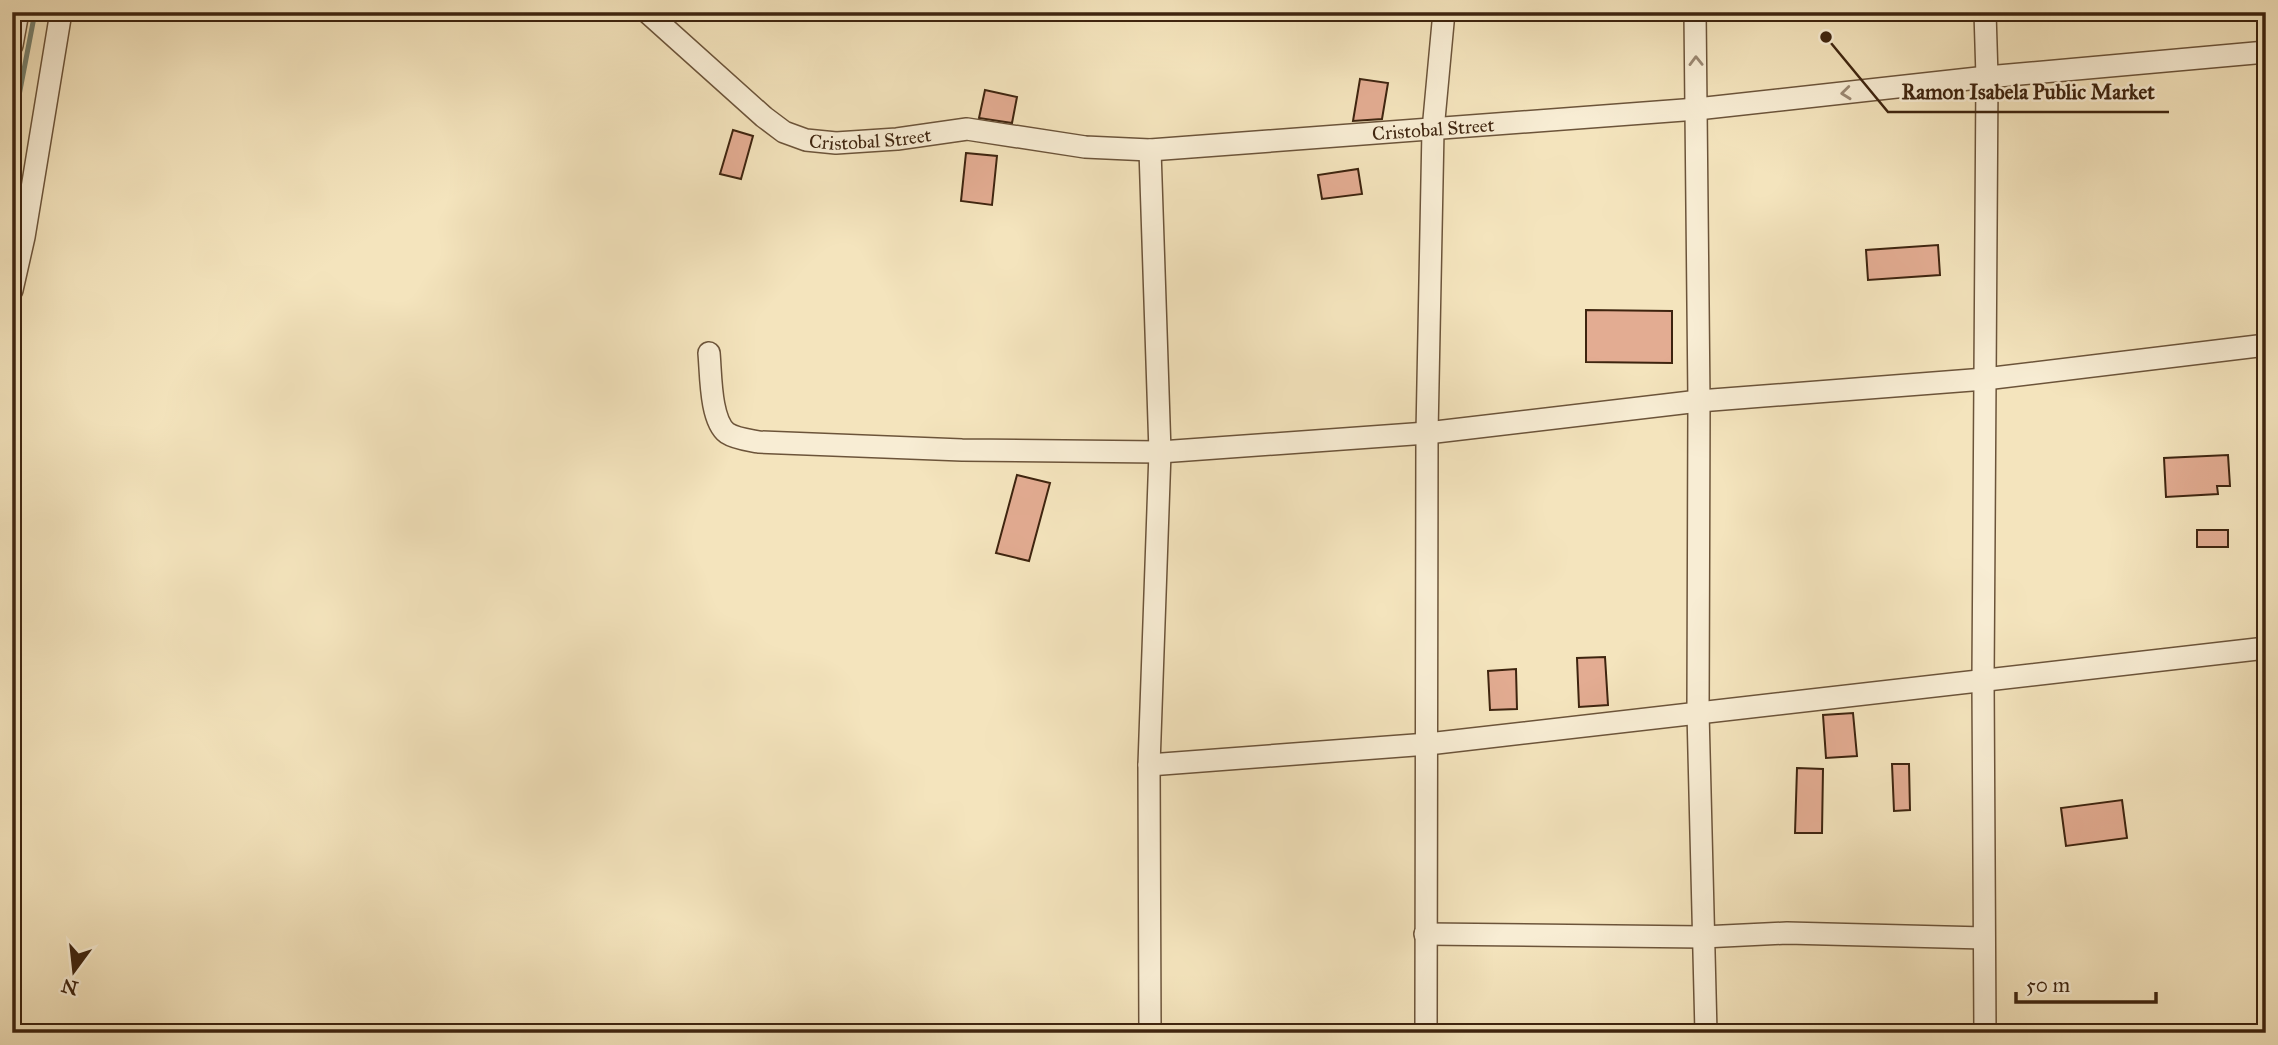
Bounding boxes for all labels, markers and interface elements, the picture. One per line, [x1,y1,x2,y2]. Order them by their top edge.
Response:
one-way arrow [1688,55,1703,66]
callout: Ramon Isabela Public Market [1888,70,2169,112]
text: Ramon Isabela Public Market [1901,79,2155,105]
one-way arrow [1840,85,1852,100]
street label: Cristobal Street [1371,113,1495,145]
street label: Cristobal Street [808,123,933,155]
north arrow [38,936,108,1006]
scale bar [2016,961,2156,1005]
text: 50 m [2026,972,2071,998]
text: N [59,974,80,1000]

